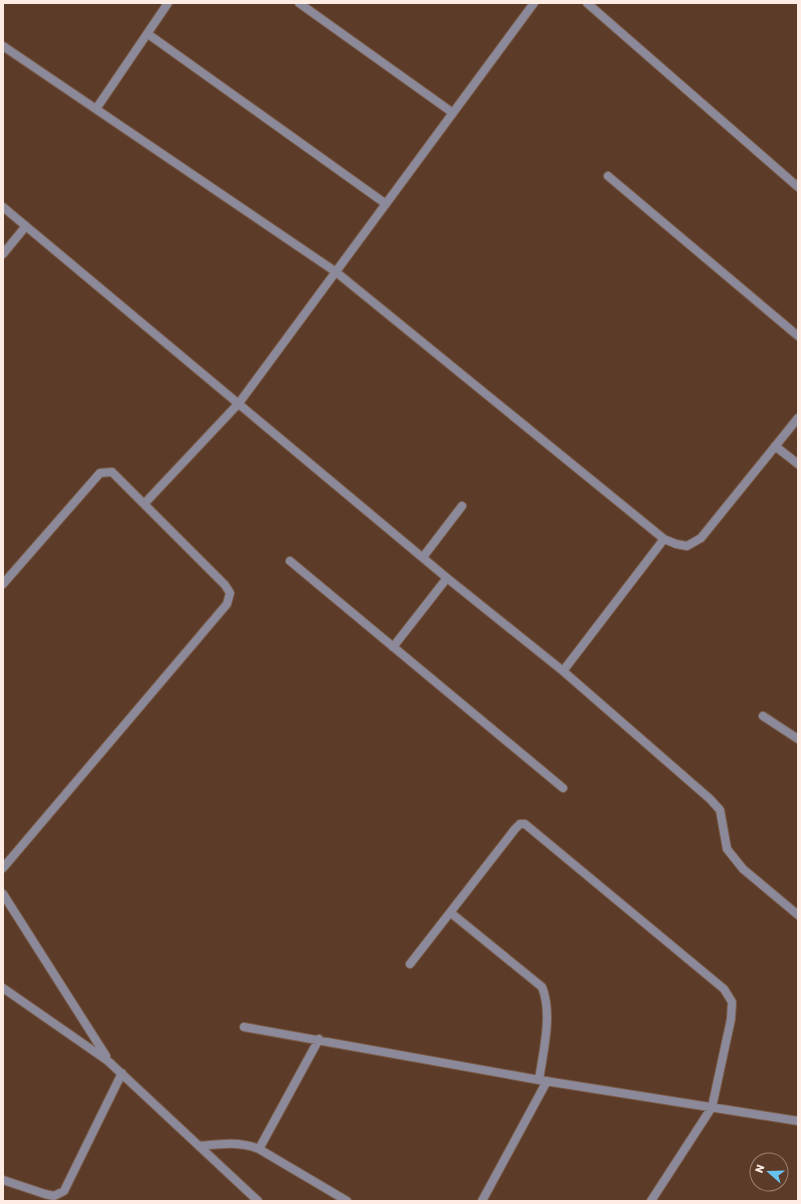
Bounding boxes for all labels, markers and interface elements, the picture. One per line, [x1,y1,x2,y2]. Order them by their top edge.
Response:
north arrow [749,1152,789,1192]
text: N [753,1163,768,1175]

